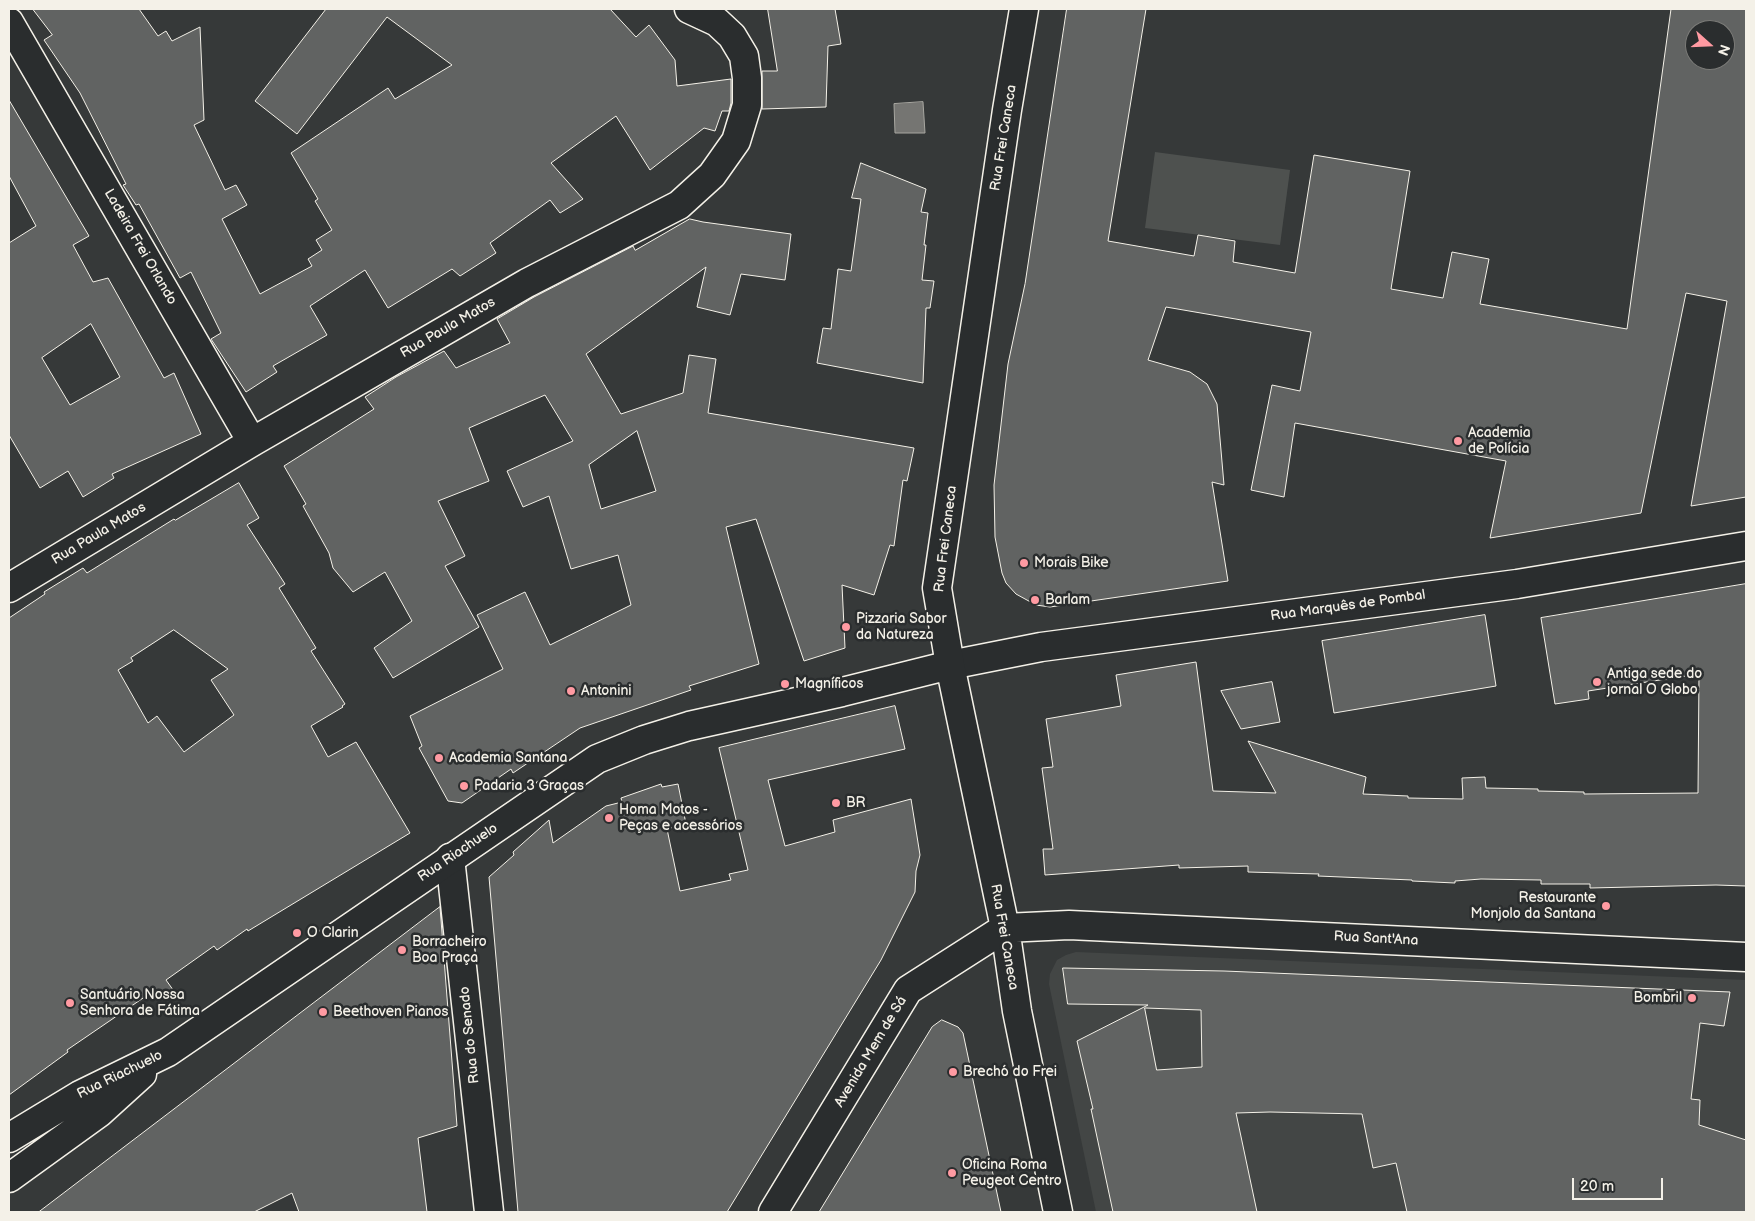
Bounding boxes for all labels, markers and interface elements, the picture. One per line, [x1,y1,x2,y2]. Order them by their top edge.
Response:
north arrow [1685,20,1735,70]
text: N [1714,42,1733,58]
street label: Rua Frei Caneca [987,84,1021,192]
street label: Ladeira Frei Orlando [100,186,180,308]
street label: Rua Paula Matos [398,294,498,362]
place label: Academia de Polícia [1468,425,1531,458]
marker: Academia de Polícia [1452,435,1464,447]
street label: Rua Frei Caneca [931,485,961,593]
street label: Rua Paula Matos [49,499,149,569]
place label: Morais Bike [1034,555,1109,571]
marker: Morais Bike [1018,557,1030,569]
street label: Rua Marquês de Pombal [1269,587,1427,625]
place label: Barlam [1045,592,1090,608]
marker: Barlam [1029,594,1041,606]
place label: Pizzaria Sabor da Natureza [856,611,947,644]
marker: Pizzaria Sabor da Natureza [840,621,852,633]
place label: Antiga sede do jornal O Globo [1607,666,1702,699]
place label: Magníficos [795,676,863,692]
marker: Antiga sede do jornal O Globo [1591,676,1603,688]
marker: Magníficos [779,678,791,690]
place label: Antonini [581,683,632,699]
marker: Antonini [565,685,577,697]
place label: Academia Santana [449,750,567,766]
marker: Academia Santana [433,752,445,764]
place label: Padaria 3 Graças [474,778,584,794]
marker: Padaria 3 Graças [458,780,470,792]
place label: BR [846,795,866,811]
marker: BR [830,797,842,809]
place label: Homa Motos - Peças e acessórios [619,802,742,834]
marker: Homa Motos - Peças e acessórios [603,812,615,824]
street label: Rua Riachuelo [415,820,501,886]
street label: Rua Frei Caneca [986,883,1022,991]
place label: Restaurante Monjolo da Santana [1470,890,1596,922]
marker: Restaurante Monjolo da Santana [1600,900,1612,912]
place label: O Clarin [307,925,359,941]
marker: O Clarin [291,927,303,939]
street label: Rua Sant'Ana [1333,928,1419,950]
place label: Borracheiro Boa Praça [412,934,487,966]
marker: Borracheiro Boa Praça [396,944,408,956]
street label: Rua do Senado [457,986,483,1084]
place label: Santuário Nossa Senhora de Fátima [80,987,200,1020]
place label: Bombril [1633,990,1682,1006]
marker: Bombril [1686,992,1698,1004]
street label: Avenida Mem de Sá [831,994,911,1110]
marker: Santuário Nossa Senhora de Fátima [64,997,76,1009]
place label: Beethoven Pianos [333,1004,448,1020]
marker: Beethoven Pianos [317,1006,329,1018]
street label: Rua Riachuelo [75,1047,165,1103]
place label: Brechó do Frei [963,1064,1057,1080]
marker: Brechó do Frei [947,1066,959,1078]
place label: Oficina Roma Peugeot Centro [962,1157,1062,1190]
marker: Oficina Roma Peugeot Centro [946,1167,958,1179]
scale bar [1575,1168,1666,1200]
text: 20 m [1580,1177,1614,1196]

